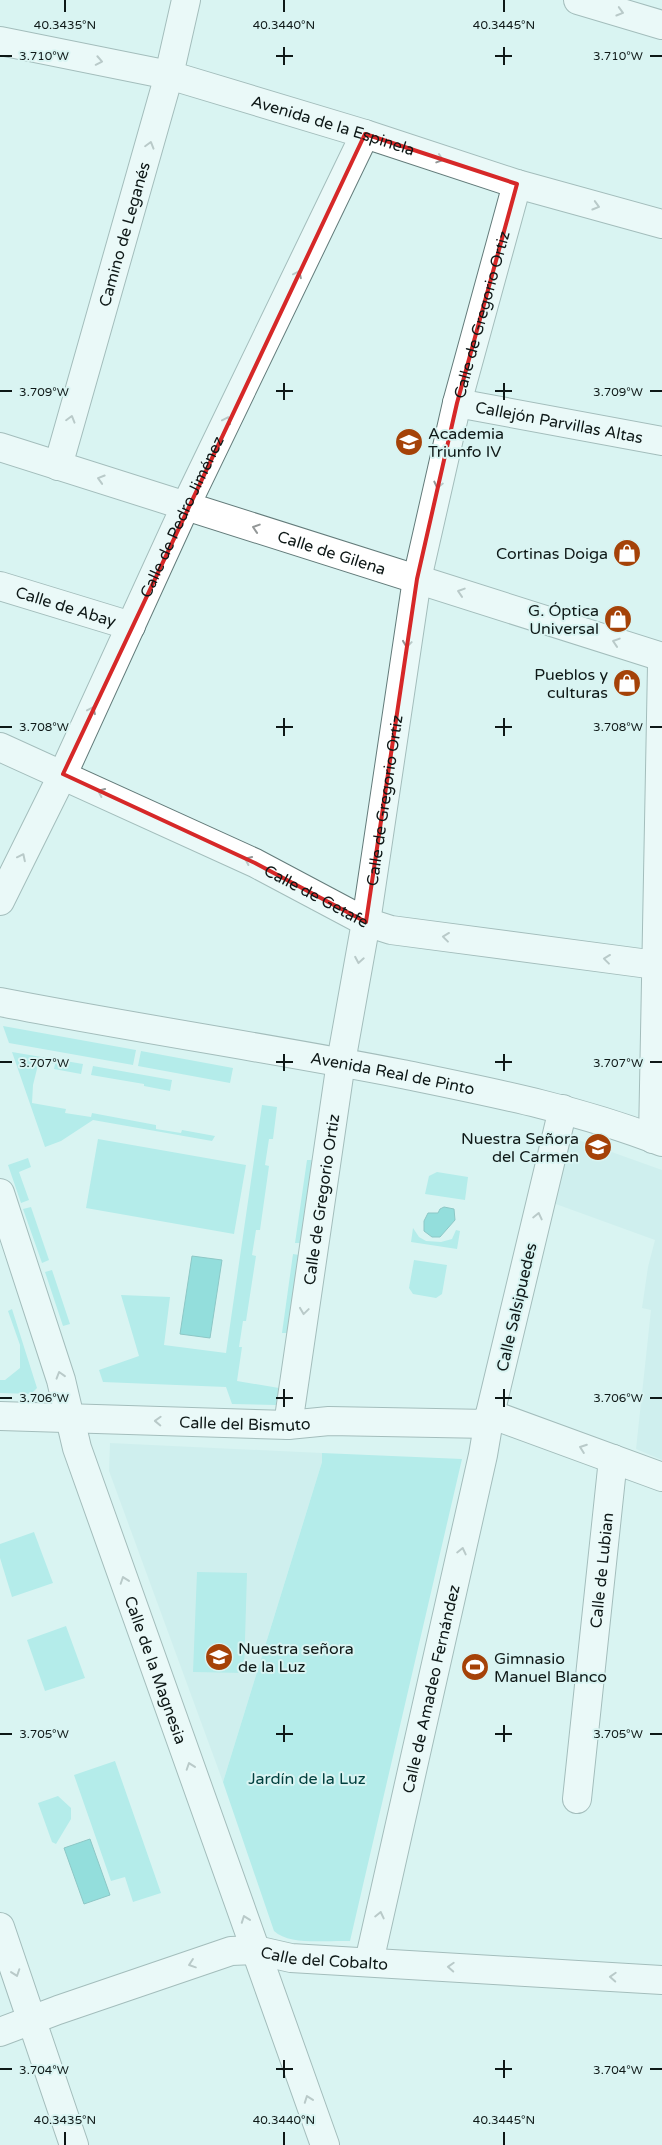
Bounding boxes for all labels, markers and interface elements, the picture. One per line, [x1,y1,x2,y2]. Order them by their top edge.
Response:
one-way arrow [615,7,624,17]
text: 40.3435°N [34,18,96,32]
text: 40.3440°N [253,18,315,32]
text: 40.3445°N [473,18,535,32]
text: 3.710°W [19,49,69,63]
text: 3.710°W [593,49,643,63]
one-way arrow [95,55,104,66]
street label: Avenida de la Espinela [249,91,417,161]
one-way arrow [144,141,154,149]
one-way arrow [436,153,444,163]
street label: Camino de Leganés [95,160,155,309]
one-way arrow [591,200,599,210]
street label: Calle de Gregorio Ortiz [450,229,515,401]
one-way arrow [291,270,302,279]
text: 3.709°W [19,385,69,399]
text: 3.709°W [593,385,643,399]
street label: Callejón Parvillas Altas [474,398,645,448]
one-way arrow [65,415,75,423]
one-way arrow [221,416,231,425]
place label: Academia Triunfo IV [428,424,504,462]
school or university icon: Academia Triunfo IV [394,427,424,457]
street label: Calle de Pedro Jiménez [136,433,229,601]
one-way arrow [97,475,105,485]
one-way arrow [434,480,444,489]
one-way arrow [252,523,260,533]
street label: Calle de Gilena [275,527,388,580]
shop icon: Cortinas Doiga [612,538,642,568]
place label: Cortinas Doiga [496,544,608,564]
street label: Calle de Abay [13,582,119,632]
one-way arrow [457,588,465,598]
place label: G. Óptica Universal [528,601,599,639]
shop icon: G. Óptica Universal [603,604,633,634]
one-way arrow [612,637,620,647]
one-way arrow [402,640,413,648]
place label: Pueblos y culturas [534,665,608,703]
shop icon: Pueblos y culturas [612,668,642,698]
one-way arrow [86,707,96,716]
street label: Calle de Gregorio Ortiz [362,714,408,887]
text: 3.708°W [19,720,69,734]
text: 3.708°W [593,720,643,734]
one-way arrow [97,787,106,798]
one-way arrow [16,853,26,862]
one-way arrow [244,856,253,866]
street label: Calle de Getafe [261,861,372,933]
one-way arrow [442,933,451,943]
one-way arrow [603,954,612,964]
one-way arrow [355,956,365,965]
street label: Avenida Real de Pinto [309,1048,476,1100]
text: 3.707°W [19,1056,69,1070]
text: 3.707°W [593,1056,643,1070]
street label: Calle de Gregorio Ortiz [300,1113,344,1286]
place label: Nuestra Señora del Carmen [461,1129,579,1167]
school or university icon: Nuestra Señora del Carmen [583,1132,613,1162]
one-way arrow [532,1212,543,1221]
street label: Calle Salsipuedes [492,1241,542,1374]
one-way arrow [300,1307,310,1315]
one-way arrow [55,1371,65,1379]
text: 3.706°W [19,1391,69,1405]
text: 3.706°W [593,1391,643,1405]
street label: Calle del Bismuto [179,1413,312,1436]
one-way arrow [154,1415,162,1426]
one-way arrow [580,1444,588,1454]
street label: Calle de Lubian [586,1511,618,1629]
one-way arrow [456,1547,467,1556]
one-way arrow [120,1576,130,1584]
street label: Calle de Amadeo Fernández [398,1583,465,1795]
street label: Calle de la Magnesia [119,1593,191,1747]
place label: Nuestra señora de la Luz [238,1639,354,1677]
school or university icon: Nuestra señora de la Luz [204,1642,234,1672]
place label: Gimnasio Manuel Blanco [494,1649,607,1687]
sports icon: Gimnasio Manuel Blanco [460,1652,490,1682]
text: 3.705°W [19,1727,69,1741]
text: 3.705°W [593,1727,643,1741]
one-way arrow [186,1762,196,1771]
park label: Jardín de la Luz [248,1769,366,1789]
one-way arrow [374,1910,385,1919]
one-way arrow [241,1915,251,1924]
street label: Calle del Cobalto [259,1942,389,1975]
one-way arrow [188,1958,197,1968]
one-way arrow [447,1962,455,1973]
one-way arrow [10,1968,20,1976]
one-way arrow [609,1971,617,1982]
text: 3.704°W [19,2063,69,2077]
text: 3.704°W [593,2063,643,2077]
one-way arrow [304,2095,314,2104]
text: 40.3435°N [34,2113,96,2127]
text: 40.3440°N [253,2113,315,2127]
text: 40.3445°N [473,2113,535,2127]

